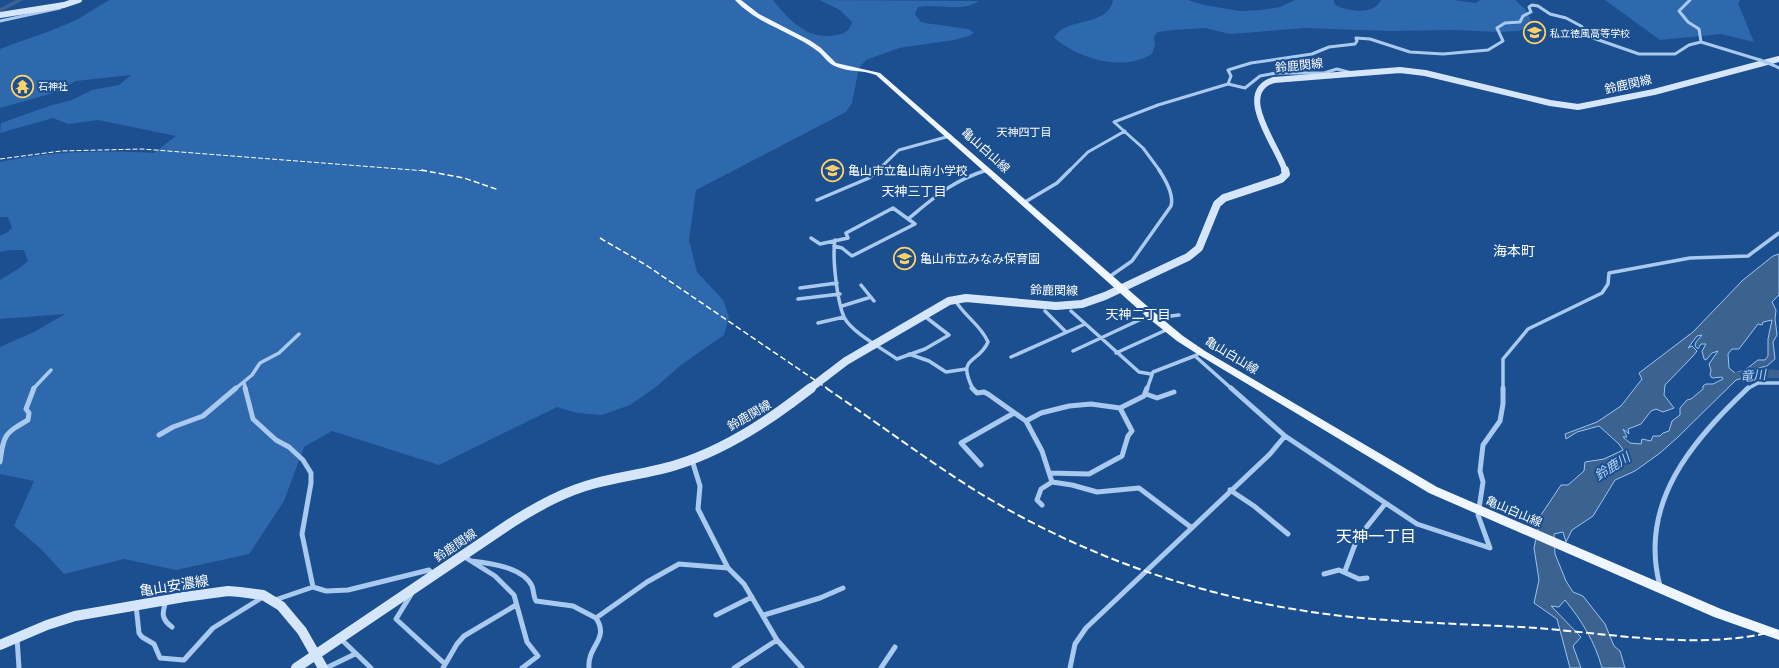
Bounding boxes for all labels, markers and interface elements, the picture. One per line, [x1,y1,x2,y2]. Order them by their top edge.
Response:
school or university icon: 私立徳風高等学校 [1522,20,1548,46]
place label: 私立徳風高等学校 [1550,26,1630,41]
street label: 鈴鹿関線 [1274,53,1324,77]
street label: 鈴鹿関線 [1602,69,1654,99]
temple icon: 石神社 [10,73,36,99]
place label: 石神社 [38,79,68,94]
street label: 亀山白山線 [957,123,1015,177]
district label: 天神四丁目 [997,124,1052,140]
school or university icon: 亀山市立亀山南小学校 [819,157,845,183]
place label: 亀山市立亀山南小学校 [848,161,968,180]
district label: 天神三丁目 [881,181,947,201]
district label: 海本町 [1493,240,1535,261]
school or university icon: 亀山市立みなみ保育園 [892,245,918,271]
place label: 亀山市立みなみ保育園 [920,249,1040,268]
street label: 鈴鹿関線 [1030,280,1078,300]
district label: 天神二丁目 [1105,304,1171,324]
street label: 亀山白山線 [1201,331,1263,379]
water label: 竜川 [1739,364,1769,386]
street label: 鈴鹿関線 [723,395,775,435]
water label: 鈴鹿川 [1590,446,1635,485]
street label: 亀山白山線 [1483,491,1545,531]
street label: 鈴鹿関線 [430,524,480,566]
district label: 天神一丁目 [1336,524,1416,548]
street label: 亀山安濃線 [138,569,210,601]

